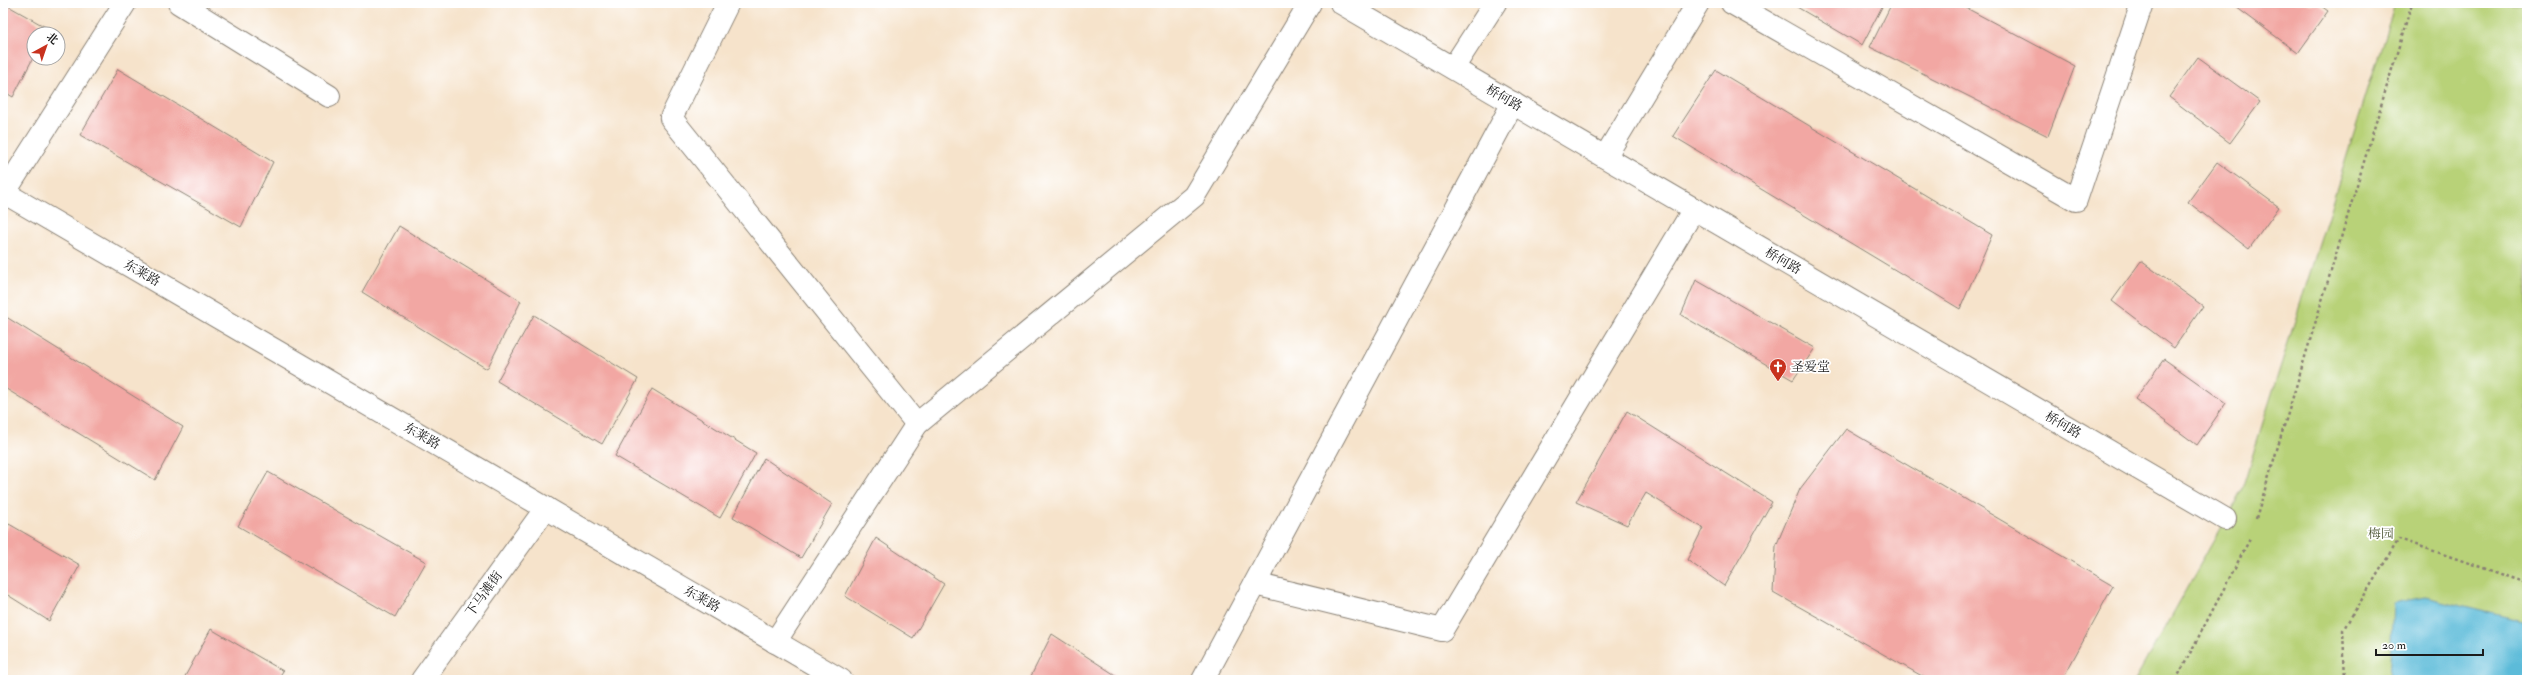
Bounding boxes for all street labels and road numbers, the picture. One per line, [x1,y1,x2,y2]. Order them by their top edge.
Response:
street label: 桥何路 [1483,81,1525,115]
street label: 桥何路 [1762,244,1804,278]
street label: 东莱路 [121,256,163,290]
street label: 桥何路 [2042,408,2084,442]
street label: 东莱路 [401,419,443,453]
street label: 下马滩街 [462,568,506,620]
street label: 东莱路 [681,582,723,616]

